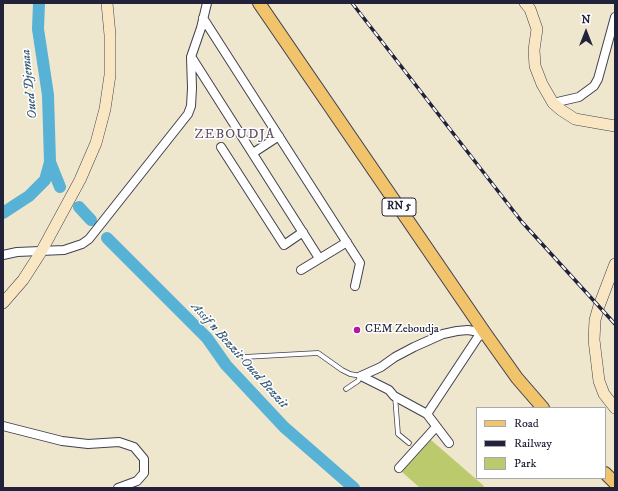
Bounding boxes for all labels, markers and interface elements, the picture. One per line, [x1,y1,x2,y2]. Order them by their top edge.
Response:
north arrow [566,12,606,52]
text: N [581,13,591,27]
water label: Oued Djemaa [19,48,41,120]
district label: ZEBOUDJA [195,127,275,143]
road number: RN 5 [382,198,416,216]
water label: Assif n Bezzit Oued Bezzit [187,300,291,412]
place label: CEM Zeboudja [365,323,439,337]
marker: CEM Zeboudja [352,325,362,335]
legend [476,407,606,479]
text: Road [514,416,539,431]
text: Railway [514,436,552,451]
text: Park [514,456,536,471]

